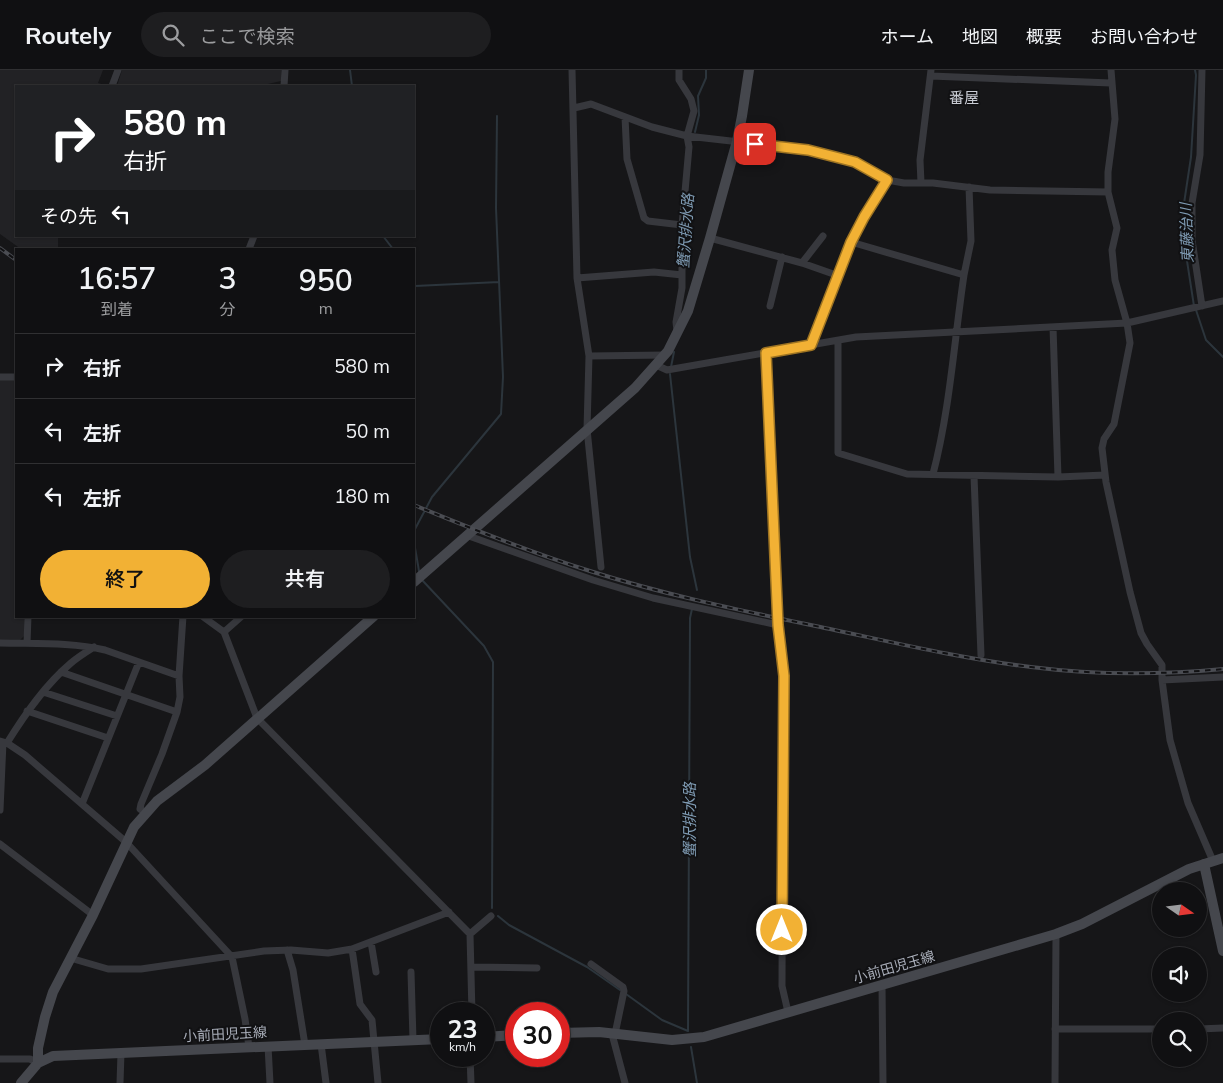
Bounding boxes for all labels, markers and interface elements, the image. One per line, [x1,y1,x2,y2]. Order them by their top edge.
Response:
search box [141,12,491,57]
text: Routely [25,20,111,50]
icon: search [159,21,187,49]
text: ここで検索 [199,24,295,48]
text: ホーム [881,25,934,48]
text: 地図 [962,25,998,48]
text: 概要 [1026,25,1062,48]
text: お問い合わせ [1090,25,1198,48]
district label: 番屋 [949,88,979,107]
text: 580 m [123,100,227,144]
icon: right [40,105,105,170]
pin [734,123,776,165]
icon: arrive [741,130,769,158]
text: 右折 [123,147,167,175]
water label: 蟹沢排水路 [673,191,698,269]
icon: left [107,200,135,228]
water label: 東藤治川 [1176,201,1197,263]
text: その先 [40,204,97,228]
text: 16:57 [77,259,156,297]
text: 3 [219,259,237,297]
text: 950 [299,261,353,299]
text: m [319,298,333,318]
text: 到着 [101,299,133,319]
text: 分 [220,299,236,319]
icon: right [40,352,68,380]
text: 580 m [334,354,390,378]
text: 右折 [83,356,121,380]
icon: left [40,417,68,445]
text: 50 m [346,419,390,443]
text: 左折 [83,421,121,445]
icon: left [40,482,68,510]
text: 180 m [334,484,390,508]
text: 左折 [83,486,121,510]
button: 終了 [40,550,210,608]
button: 共有 [220,550,390,608]
water label: 蟹沢排水路 [680,781,699,858]
north arrow [1152,882,1208,938]
map controls [1152,882,1207,1067]
position arrow [755,903,807,955]
street label: 小前田児玉線 [851,947,937,987]
button: sound [1152,947,1207,1002]
speed limit sign: 30 [505,1002,570,1067]
button: search [1152,1012,1207,1067]
text: 23 [447,1013,478,1044]
street label: 小前田児玉線 [183,1023,267,1045]
text: km/h [449,1039,476,1054]

